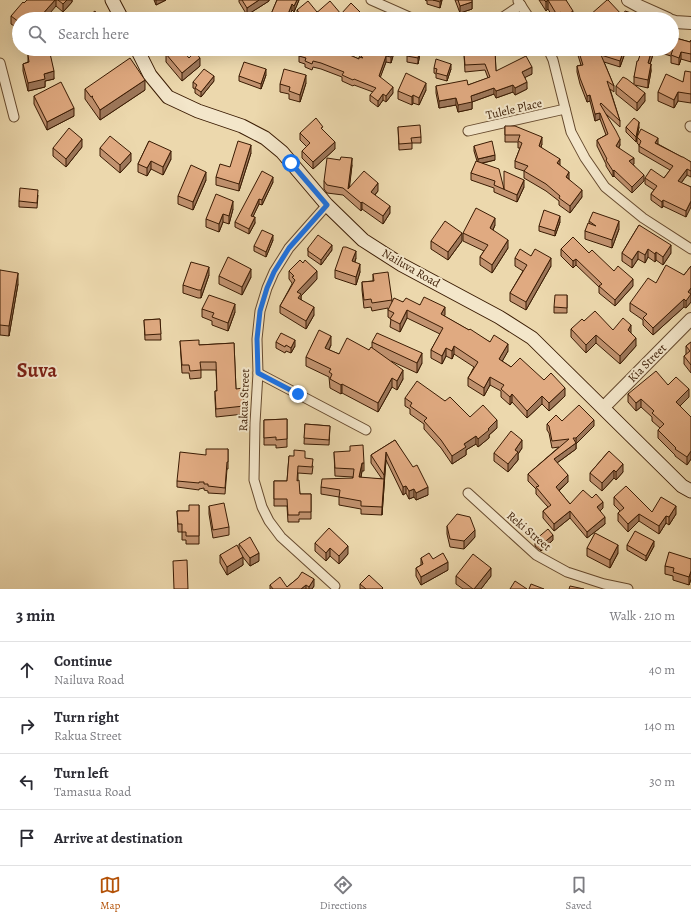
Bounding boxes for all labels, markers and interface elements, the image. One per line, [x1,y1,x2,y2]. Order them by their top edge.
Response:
search box [12,12,679,56]
icon: search [26,23,48,45]
text: Search here [58,24,129,44]
street label: Tulele Place [484,95,544,123]
route start [282,154,300,172]
street label: Nailuva Road [379,245,444,291]
street label: Kia Street [624,340,670,386]
district label: Suva [17,357,58,384]
street label: Rakua Street [235,368,253,432]
route end [289,385,307,403]
street label: Reki Street [503,508,555,554]
text: 3 min [16,604,55,627]
text: Walk · 210 m [610,607,675,624]
text: Continue [54,651,112,671]
icon: ahead [16,659,38,681]
text: 40 m [649,661,675,678]
text: Nailuva Road [54,671,124,688]
text: Turn right [54,707,119,727]
icon: right [16,715,38,737]
text: 140 m [644,717,675,734]
text: Rakua Street [54,727,122,744]
text: Turn left [54,763,109,783]
icon: left [16,771,38,793]
text: 30 m [649,773,675,790]
text: Tamasua Road [54,783,131,800]
icon: arrive [16,827,38,849]
text: Arrive at destination [54,828,183,848]
tab: Map [99,874,121,913]
tab: Directions [320,874,367,913]
tab: Saved [566,874,592,913]

